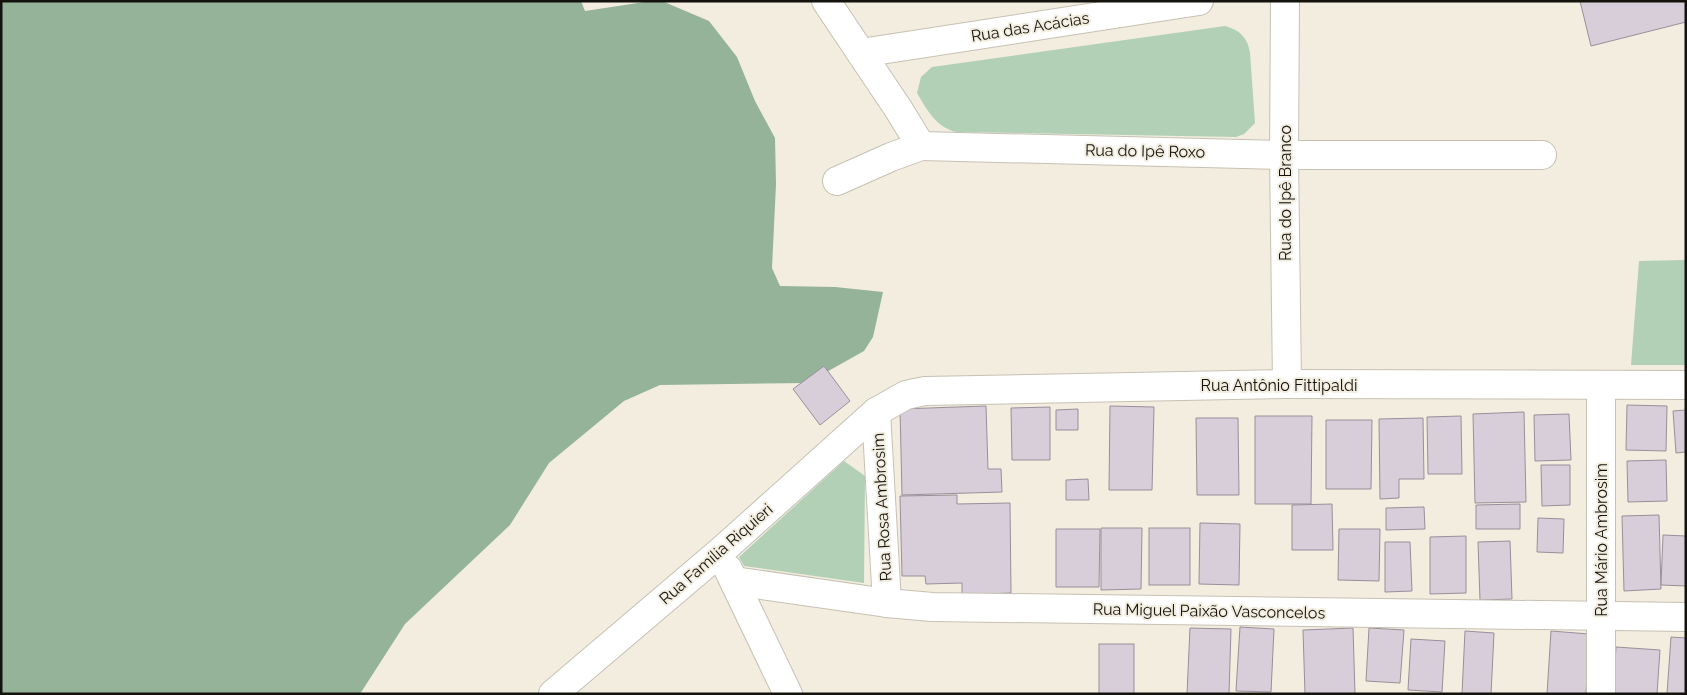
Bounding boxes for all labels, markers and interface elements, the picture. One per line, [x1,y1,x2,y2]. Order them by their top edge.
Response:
street label: Rua das Acácias [970,8,1091,46]
street label: Rua do Ipê Branco [1276,125,1295,261]
street label: Rua do Ipê Roxo [1085,140,1205,162]
street label: Rua Antônio Fittipaldi [1201,376,1357,395]
street label: Rua Rosa Ambrosim [869,432,895,582]
street label: Rua Mário Ambrosim [1592,463,1611,617]
street label: Rua Família Riquieri [656,500,776,608]
street label: Rua Miguel Paixão Vasconcelos [1093,599,1326,623]

